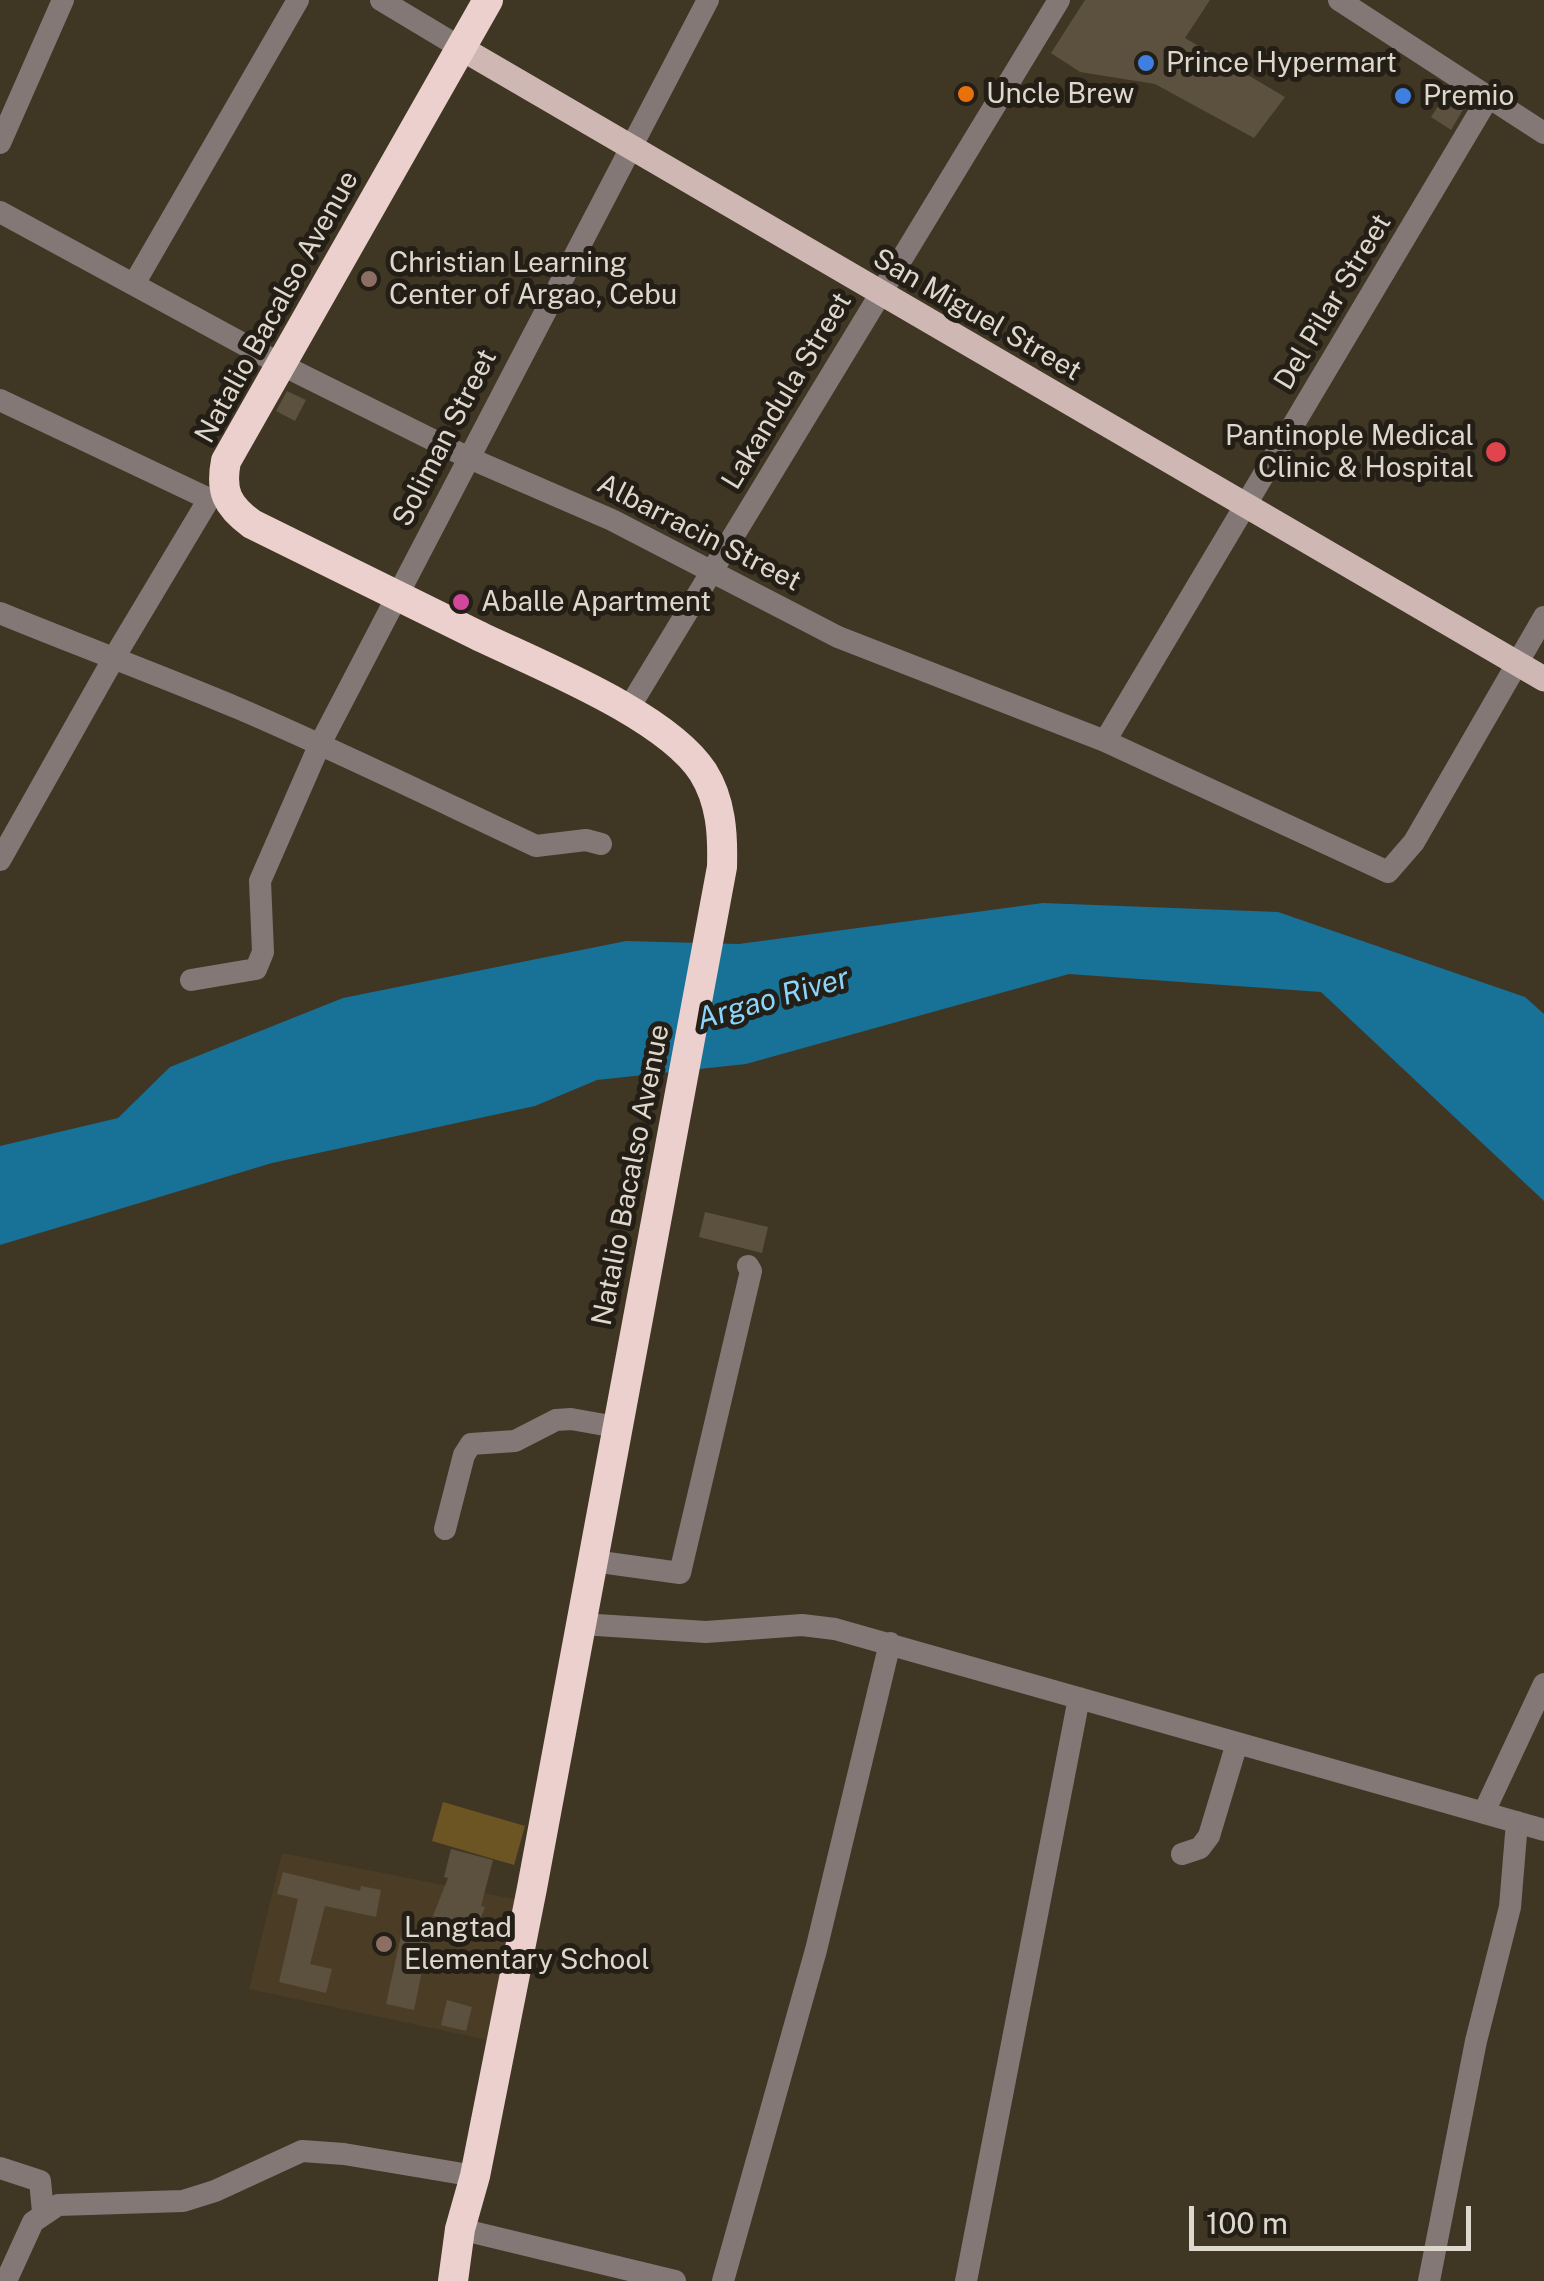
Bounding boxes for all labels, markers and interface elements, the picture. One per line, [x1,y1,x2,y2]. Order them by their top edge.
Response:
place label: Prince Hypermart [1166,46,1397,80]
marker: Prince Hypermart [1135,52,1157,74]
place label: Uncle Brew [986,77,1134,111]
place label: Premio [1423,79,1514,113]
marker: Uncle Brew [955,83,977,105]
marker: Premio [1392,85,1414,107]
street label: Natalio Bacalso Avenue [188,165,366,449]
street label: Del Pilar Street [1267,208,1399,396]
street label: San Miguel Street [867,242,1087,388]
place label: Christian Learning Center of Argao, Cebu [389,246,677,312]
marker: Christian Learning Center of Argao, Cebu [358,268,380,290]
street label: Lakandula Street [715,286,859,496]
street label: Soliman Street [386,344,504,532]
place label: Pantinople Medical Clinic & Hospital [1225,419,1474,485]
marker: Pantinople Medical Clinic & Hospital [1483,439,1509,465]
street label: Albarracin Street [592,467,806,599]
place label: Aballe Apartment [481,585,711,619]
marker: Aballe Apartment [450,591,472,613]
water label: Argao River [693,960,853,1038]
street label: Natalio Bacalso Avenue [585,1022,677,1328]
place label: Langtad Elementary School [404,1911,650,1977]
marker: Langtad Elementary School [373,1933,395,1955]
scale bar [1194,2186,1476,2248]
text: 100 m [1206,2205,1288,2241]

